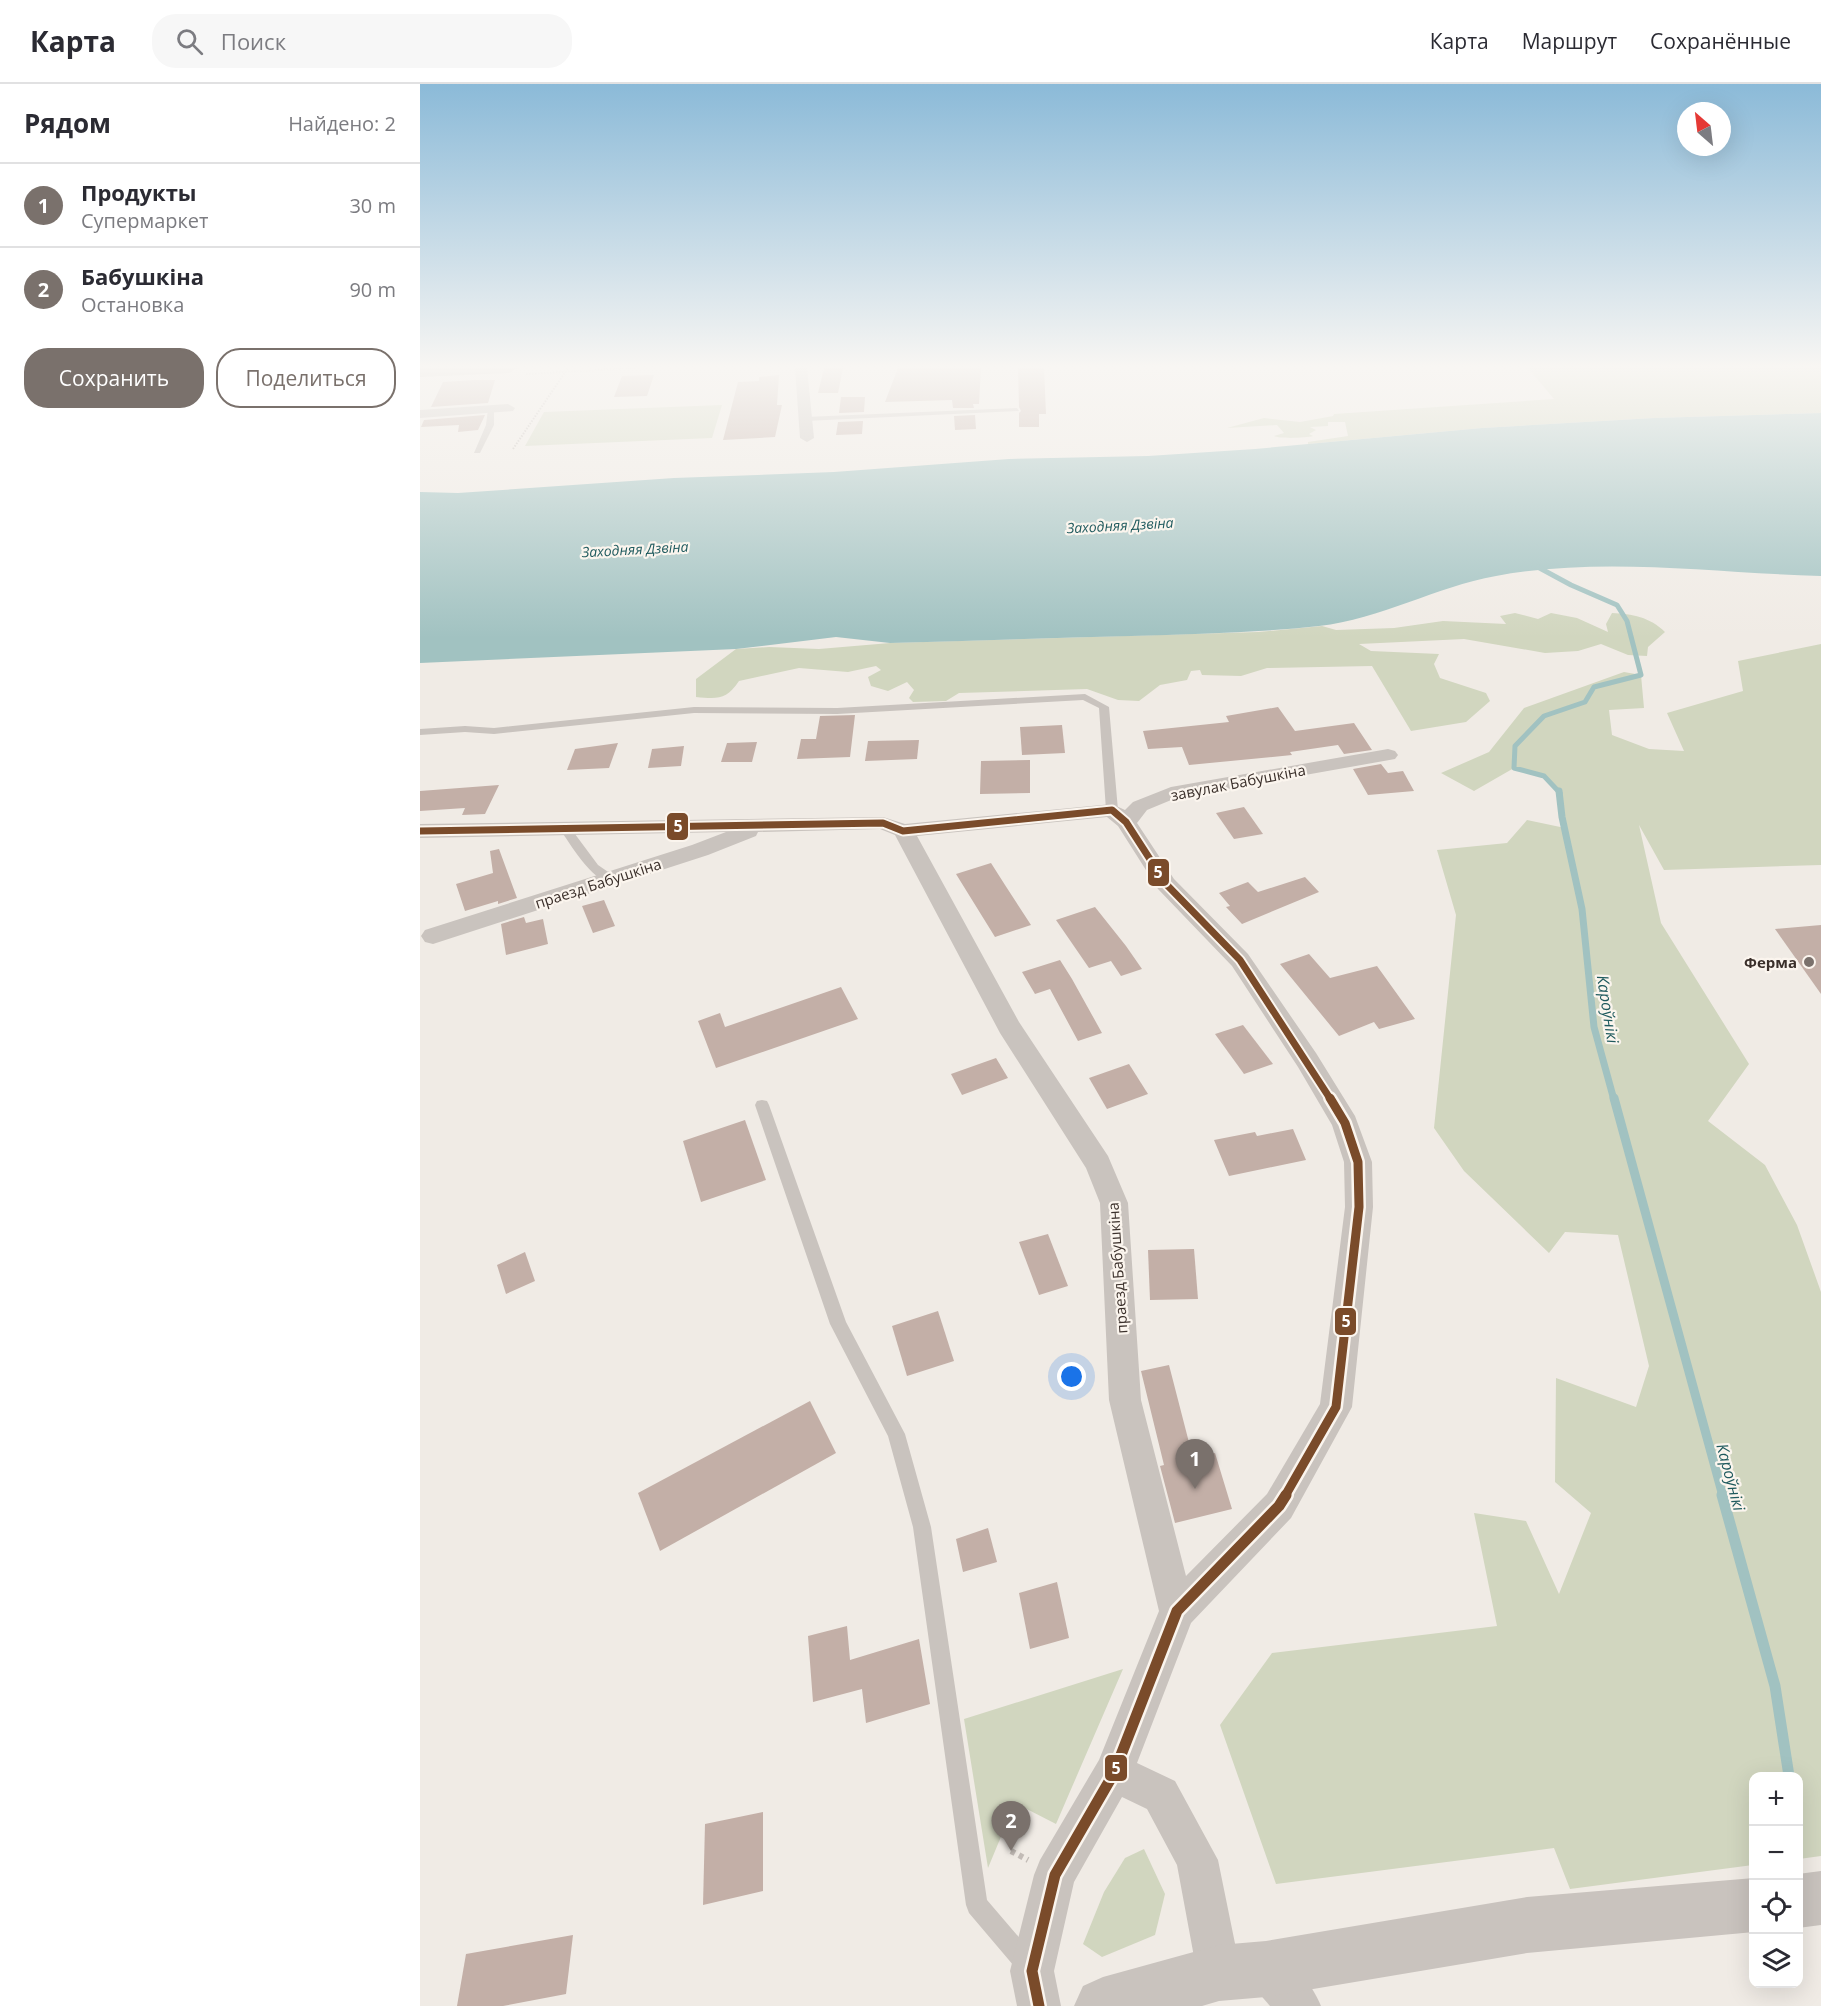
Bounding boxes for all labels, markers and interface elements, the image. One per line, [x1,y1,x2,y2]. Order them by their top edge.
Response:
search box [152,14,572,68]
text: Карта [30,22,116,60]
icon: search [173,25,206,58]
text: Поиск [221,26,286,56]
text: Карта [1430,27,1489,55]
text: Маршрут [1522,27,1617,55]
text: Сохранённые [1650,27,1791,55]
north arrow [1677,102,1731,156]
text: Рядом [24,105,111,141]
text: Найдено: 2 [288,110,396,137]
text: Продукты [81,177,197,207]
text: 1 [38,192,49,219]
text: 30 m [349,192,396,219]
text: Супермаркет [81,207,208,234]
text: Бабушкіна [81,261,204,291]
text: 2 [38,276,49,303]
text: 90 m [349,276,396,303]
text: Остановка [81,291,184,318]
button: Сохранить [24,348,204,408]
button: Поделиться [216,348,396,408]
water label: Заходняя Дзвіна [1065,513,1174,537]
water label: Заходняя Дзвіна [580,537,689,561]
street label: завулак Бабушкіна [1169,759,1307,805]
line badge: 5 [666,812,689,841]
text: 5 [673,815,683,837]
street label: праезд Бабушкіна [532,853,664,913]
line badge: 5 [1147,858,1170,887]
text: 5 [1153,861,1163,883]
place label: Ферма [1744,952,1797,972]
marker: Ферма [1802,955,1816,969]
water label: Кароўнікі [1592,973,1624,1046]
street label: праезд Бабушкіна [1102,1202,1132,1334]
line badge: 5 [1334,1307,1357,1336]
text: 5 [1341,1310,1351,1332]
your location [1057,1362,1086,1391]
pin: 1 [1176,1440,1214,1489]
water label: Кароўнікі [1711,1441,1751,1514]
line badge: 5 [1104,1754,1128,1782]
text: 5 [1111,1757,1121,1779]
map controls [1749,1772,1803,1988]
button: + [1749,1772,1803,1826]
pin: 2 [992,1802,1030,1851]
button: − [1749,1826,1803,1880]
button: locate [1749,1880,1803,1934]
button: layers [1749,1934,1803,1988]

